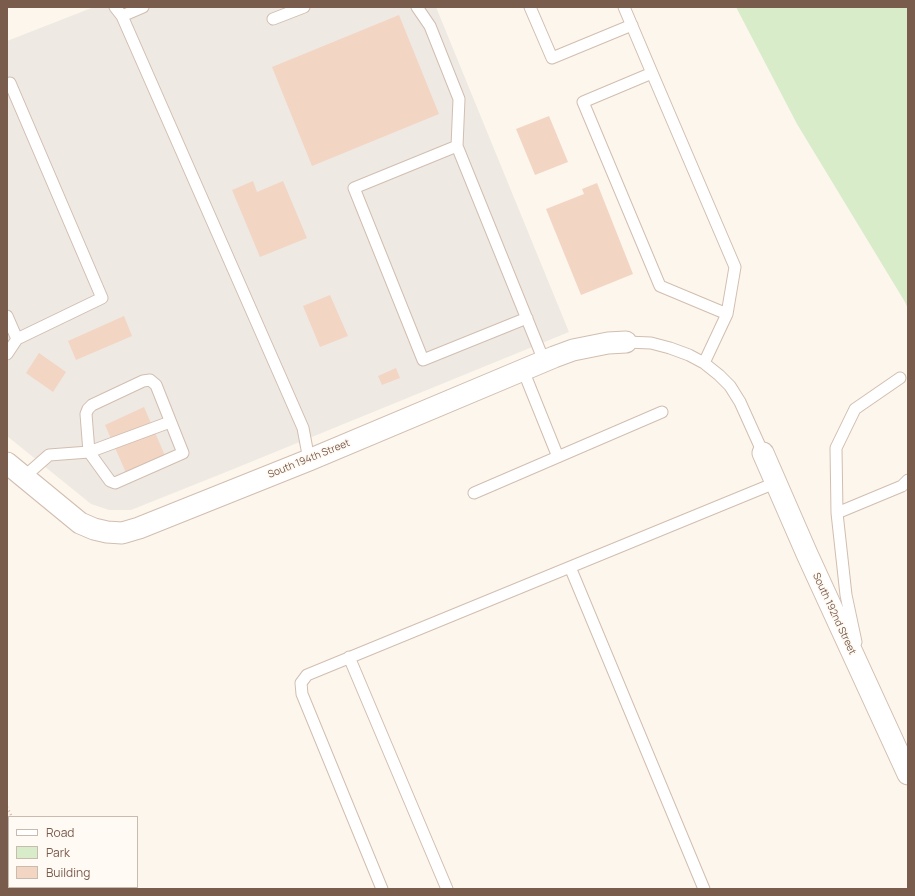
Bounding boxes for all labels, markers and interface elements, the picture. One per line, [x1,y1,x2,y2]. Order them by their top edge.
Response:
street label: South 194th Street [266,437,352,481]
street label: South 192nd Street [810,571,858,657]
legend [8,816,138,888]
text: Road [46,824,74,841]
text: Park [46,844,70,861]
text: Building [46,864,90,881]

